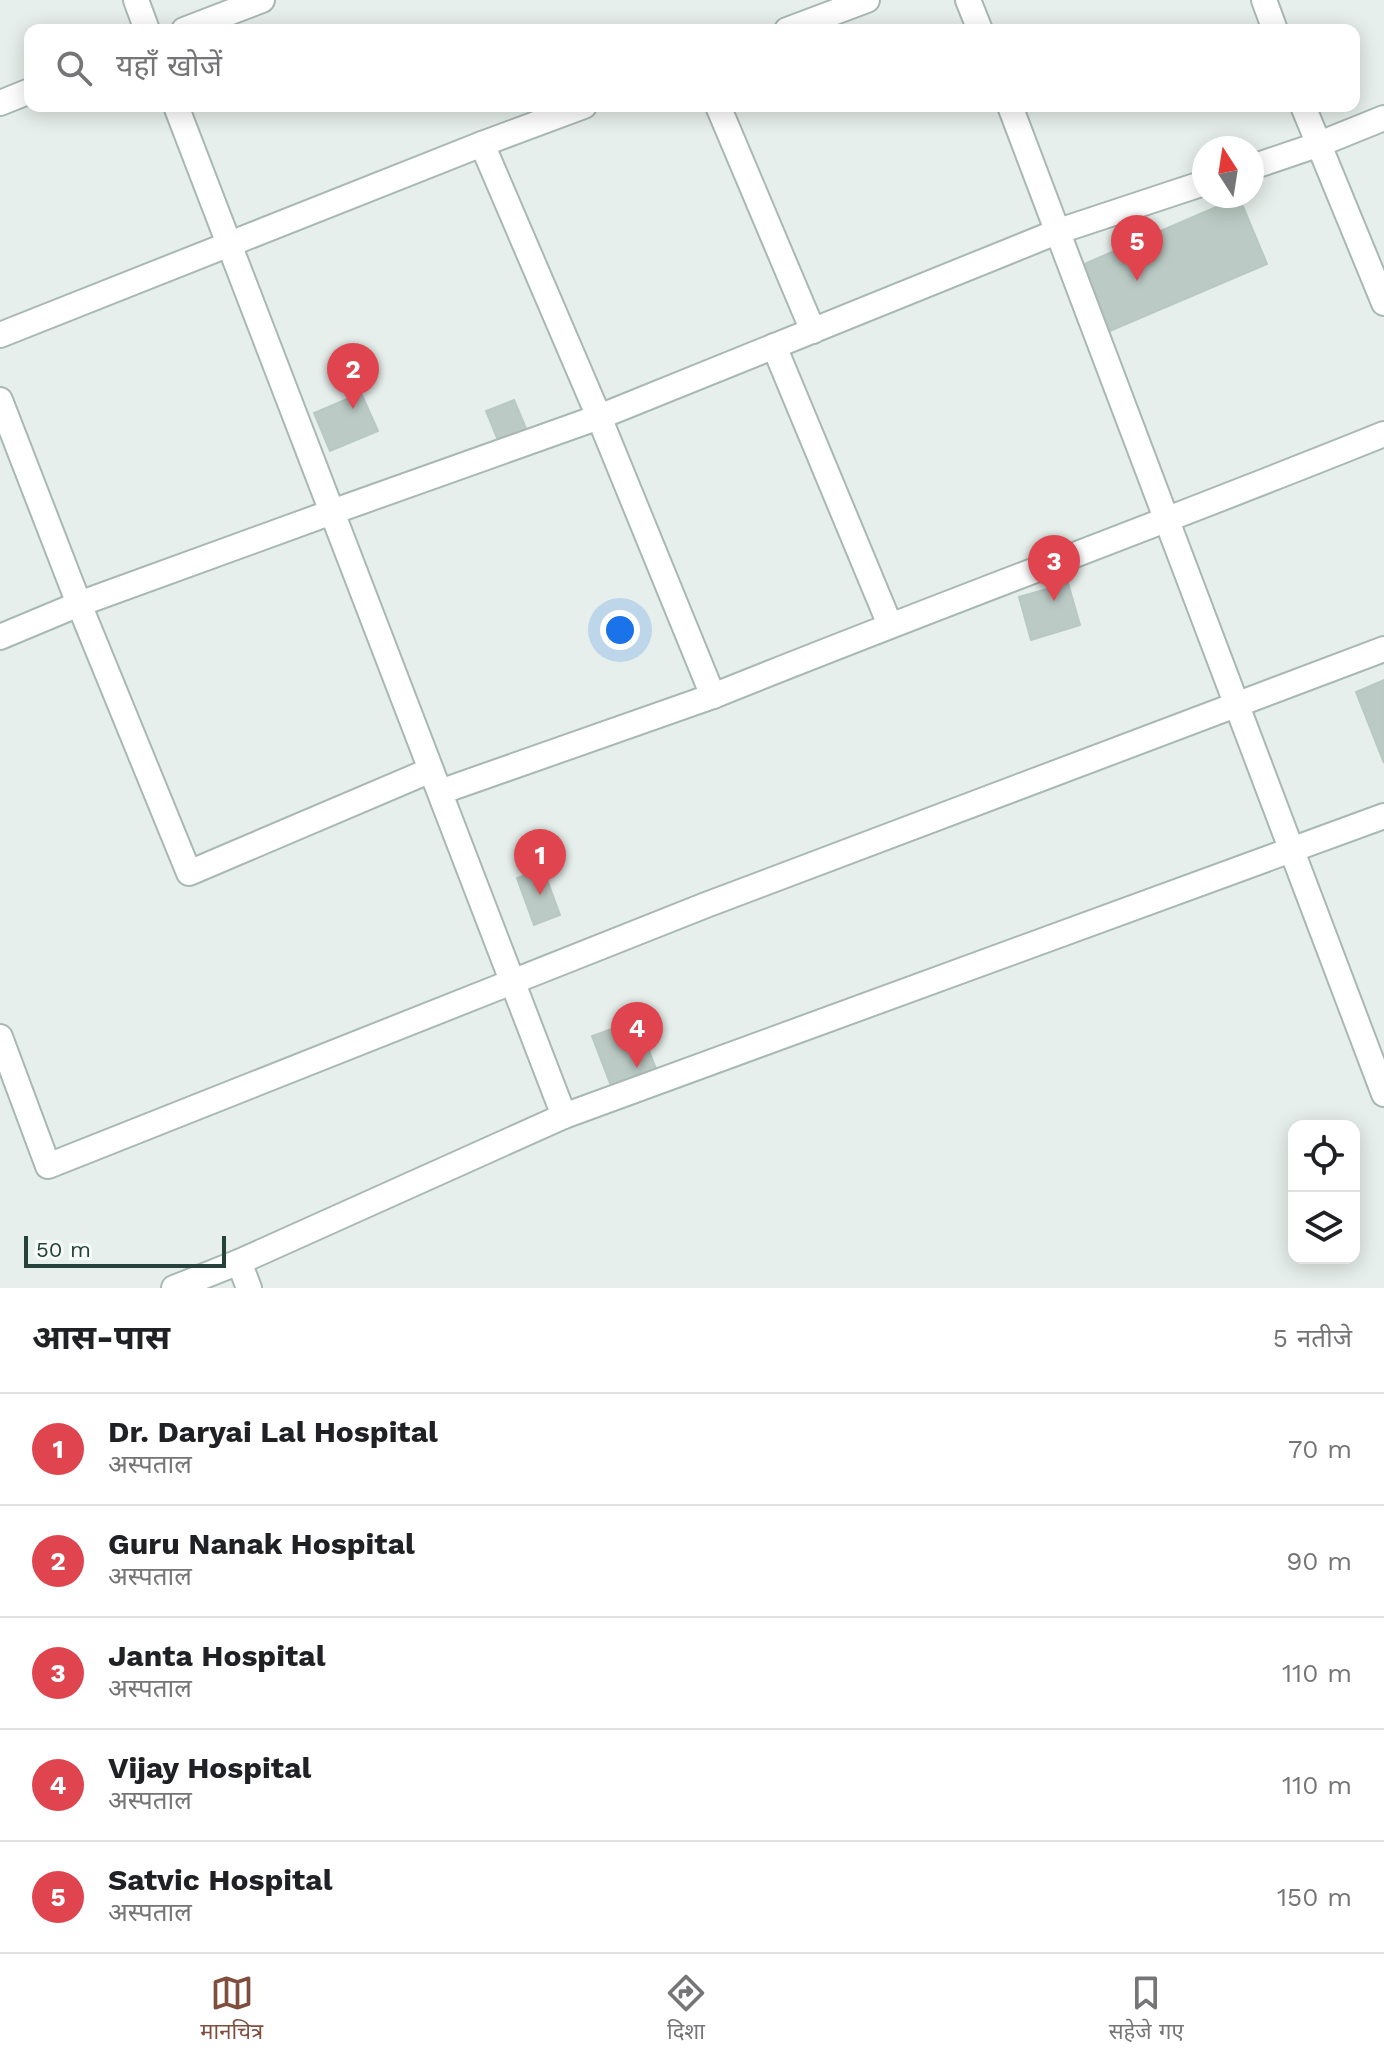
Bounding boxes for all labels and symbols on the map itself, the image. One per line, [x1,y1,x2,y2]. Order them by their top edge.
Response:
north arrow [1192,136,1264,208]
pin: 5 [1111,215,1163,281]
pin: 2 [327,343,379,409]
pin: 3 [1028,535,1080,601]
your location [600,610,640,650]
pin: 1 [514,829,566,895]
pin: 4 [611,1002,663,1068]
scale bar [24,1232,226,1268]

